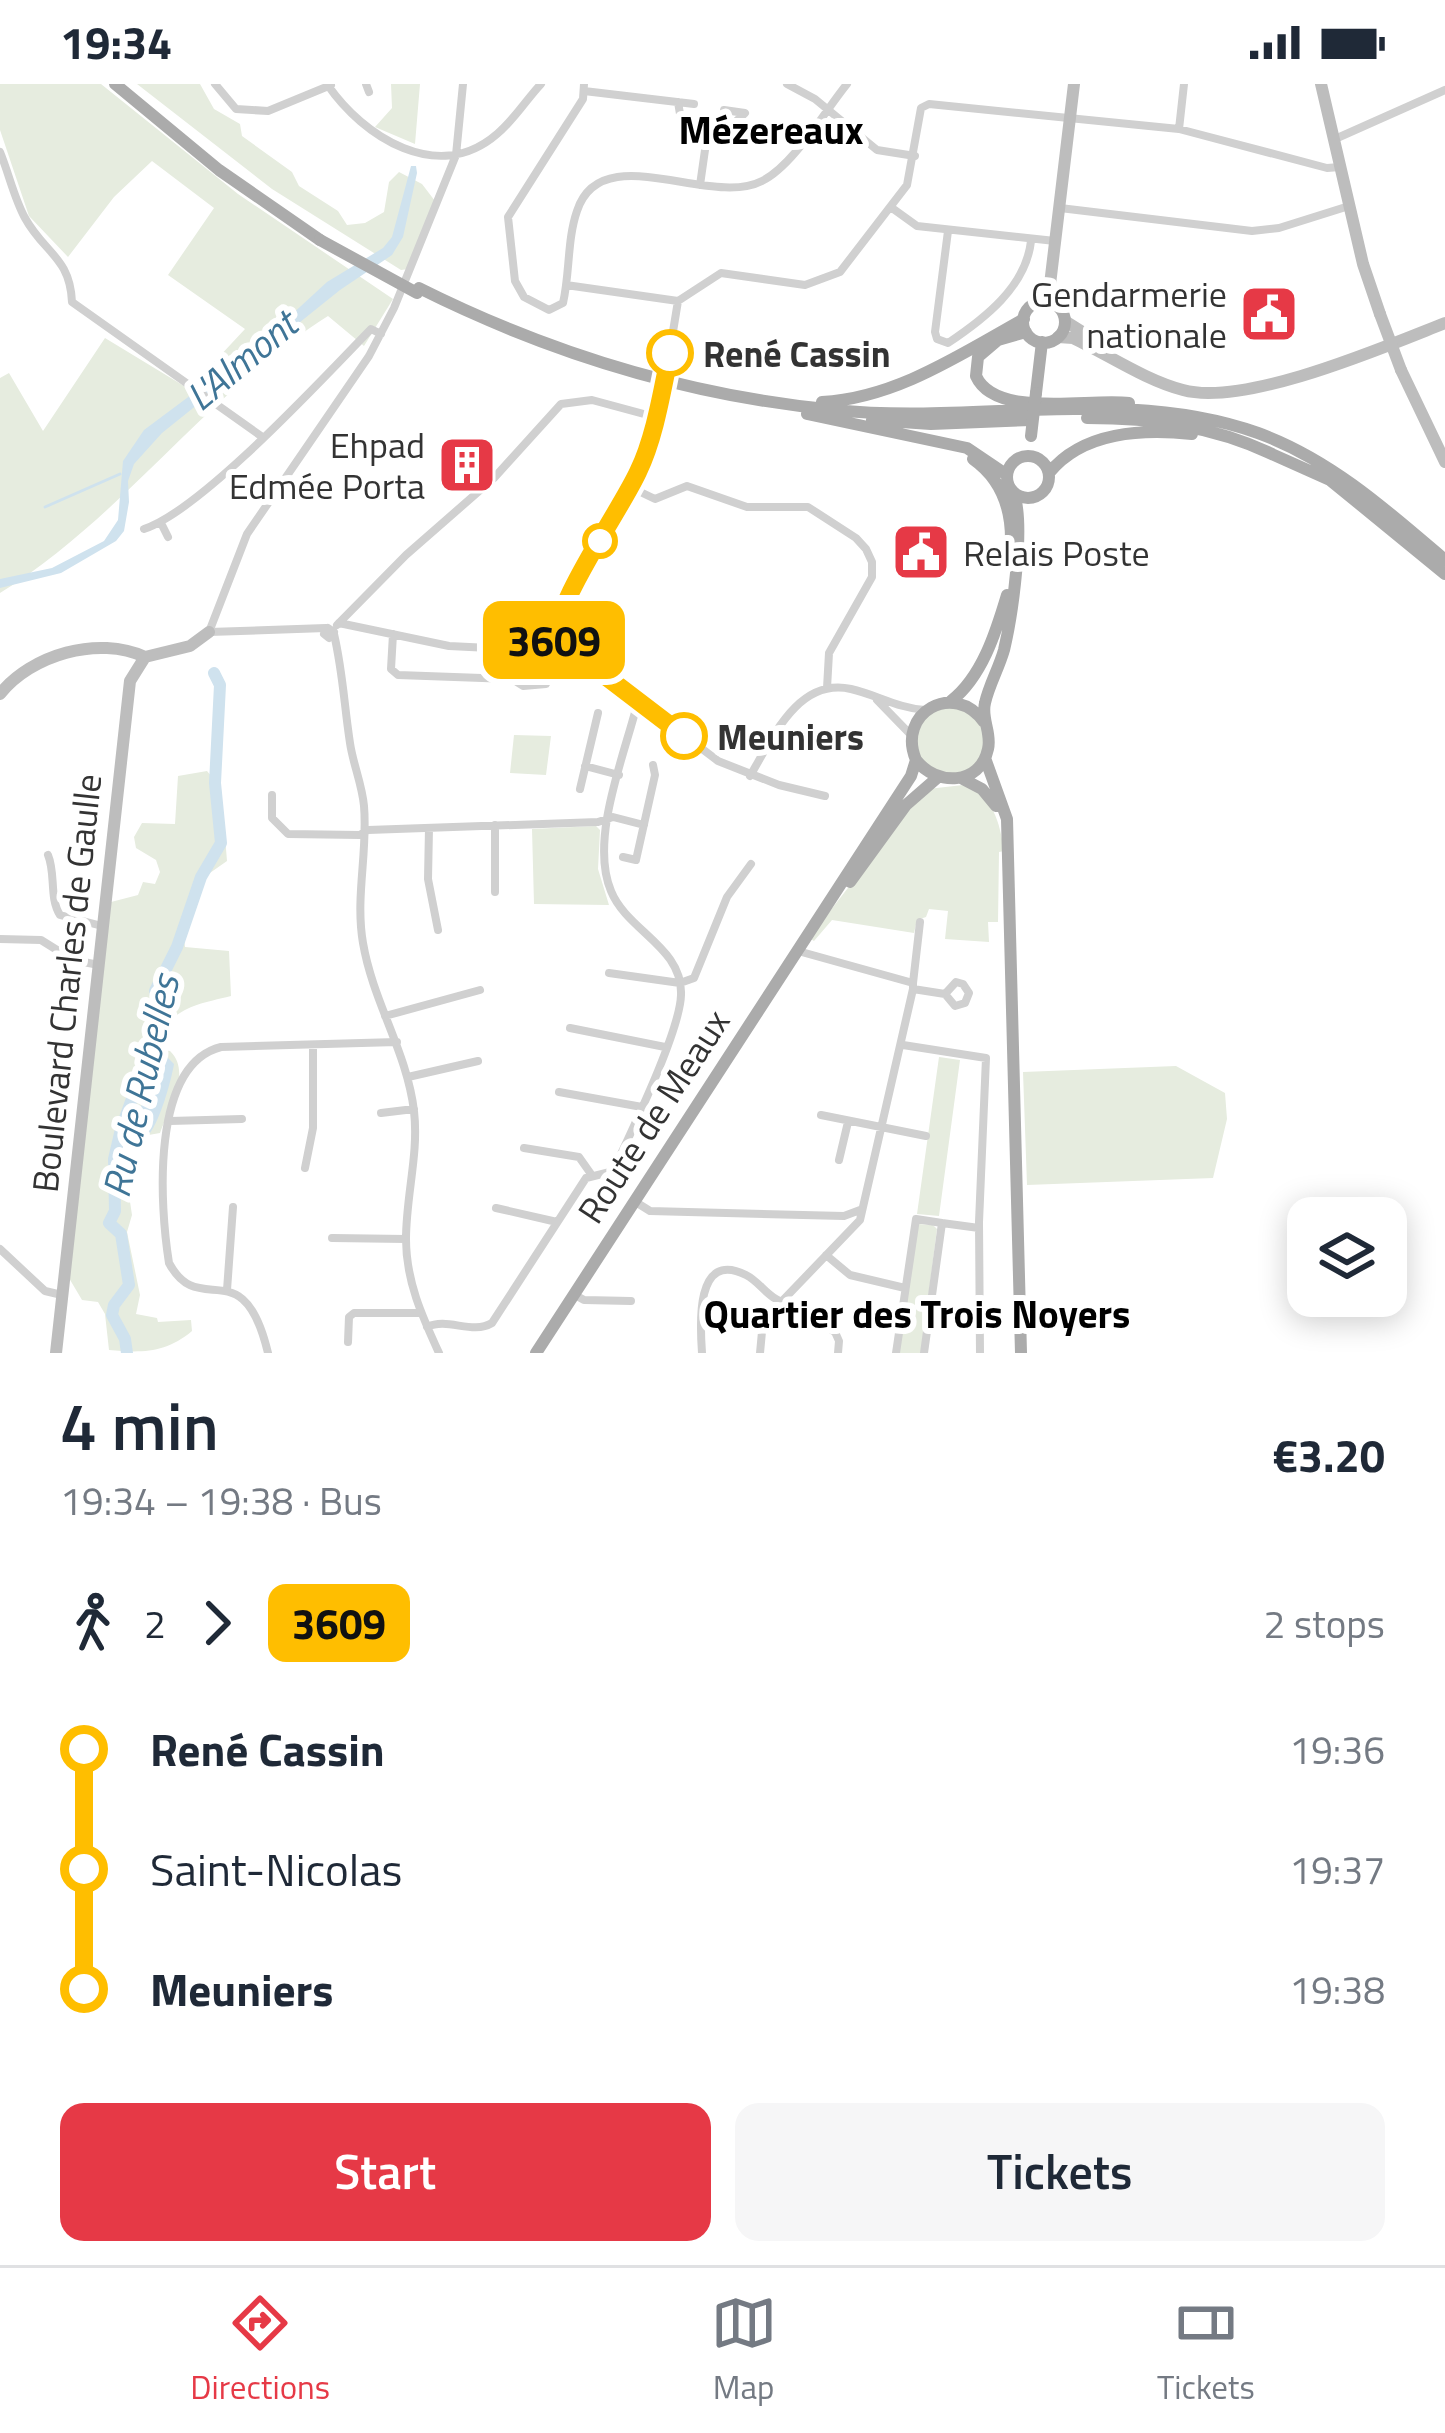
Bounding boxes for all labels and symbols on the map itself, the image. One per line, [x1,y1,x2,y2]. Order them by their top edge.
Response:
district label: Mézereaux [678,100,864,159]
place label: Gendarmerie nationale [1031,266,1227,362]
public building icon: Gendarmerie nationale [1238,283,1300,345]
water label: L'Almont [173,293,313,424]
place label: René Cassin [703,326,891,381]
marker: René Cassin [648,331,692,375]
place label: Ehpad Edmée Porta [229,417,425,513]
building icon: Ehpad Edmée Porta [436,434,498,496]
public building icon: Relais Poste [890,521,952,583]
unlabelled marker [584,525,616,557]
place label: Relais Poste [963,525,1150,580]
line badge: 3609 [470,601,638,679]
place label: Meuniers [717,709,864,764]
marker: Meuniers [662,714,706,758]
street label: Boulevard Charles de Gaulle [17,771,115,1195]
water label: Ru de Rubelles [86,967,195,1203]
street label: Route de Meaux [563,998,743,1234]
district label: Quartier des Trois Noyers [704,1284,1130,1343]

